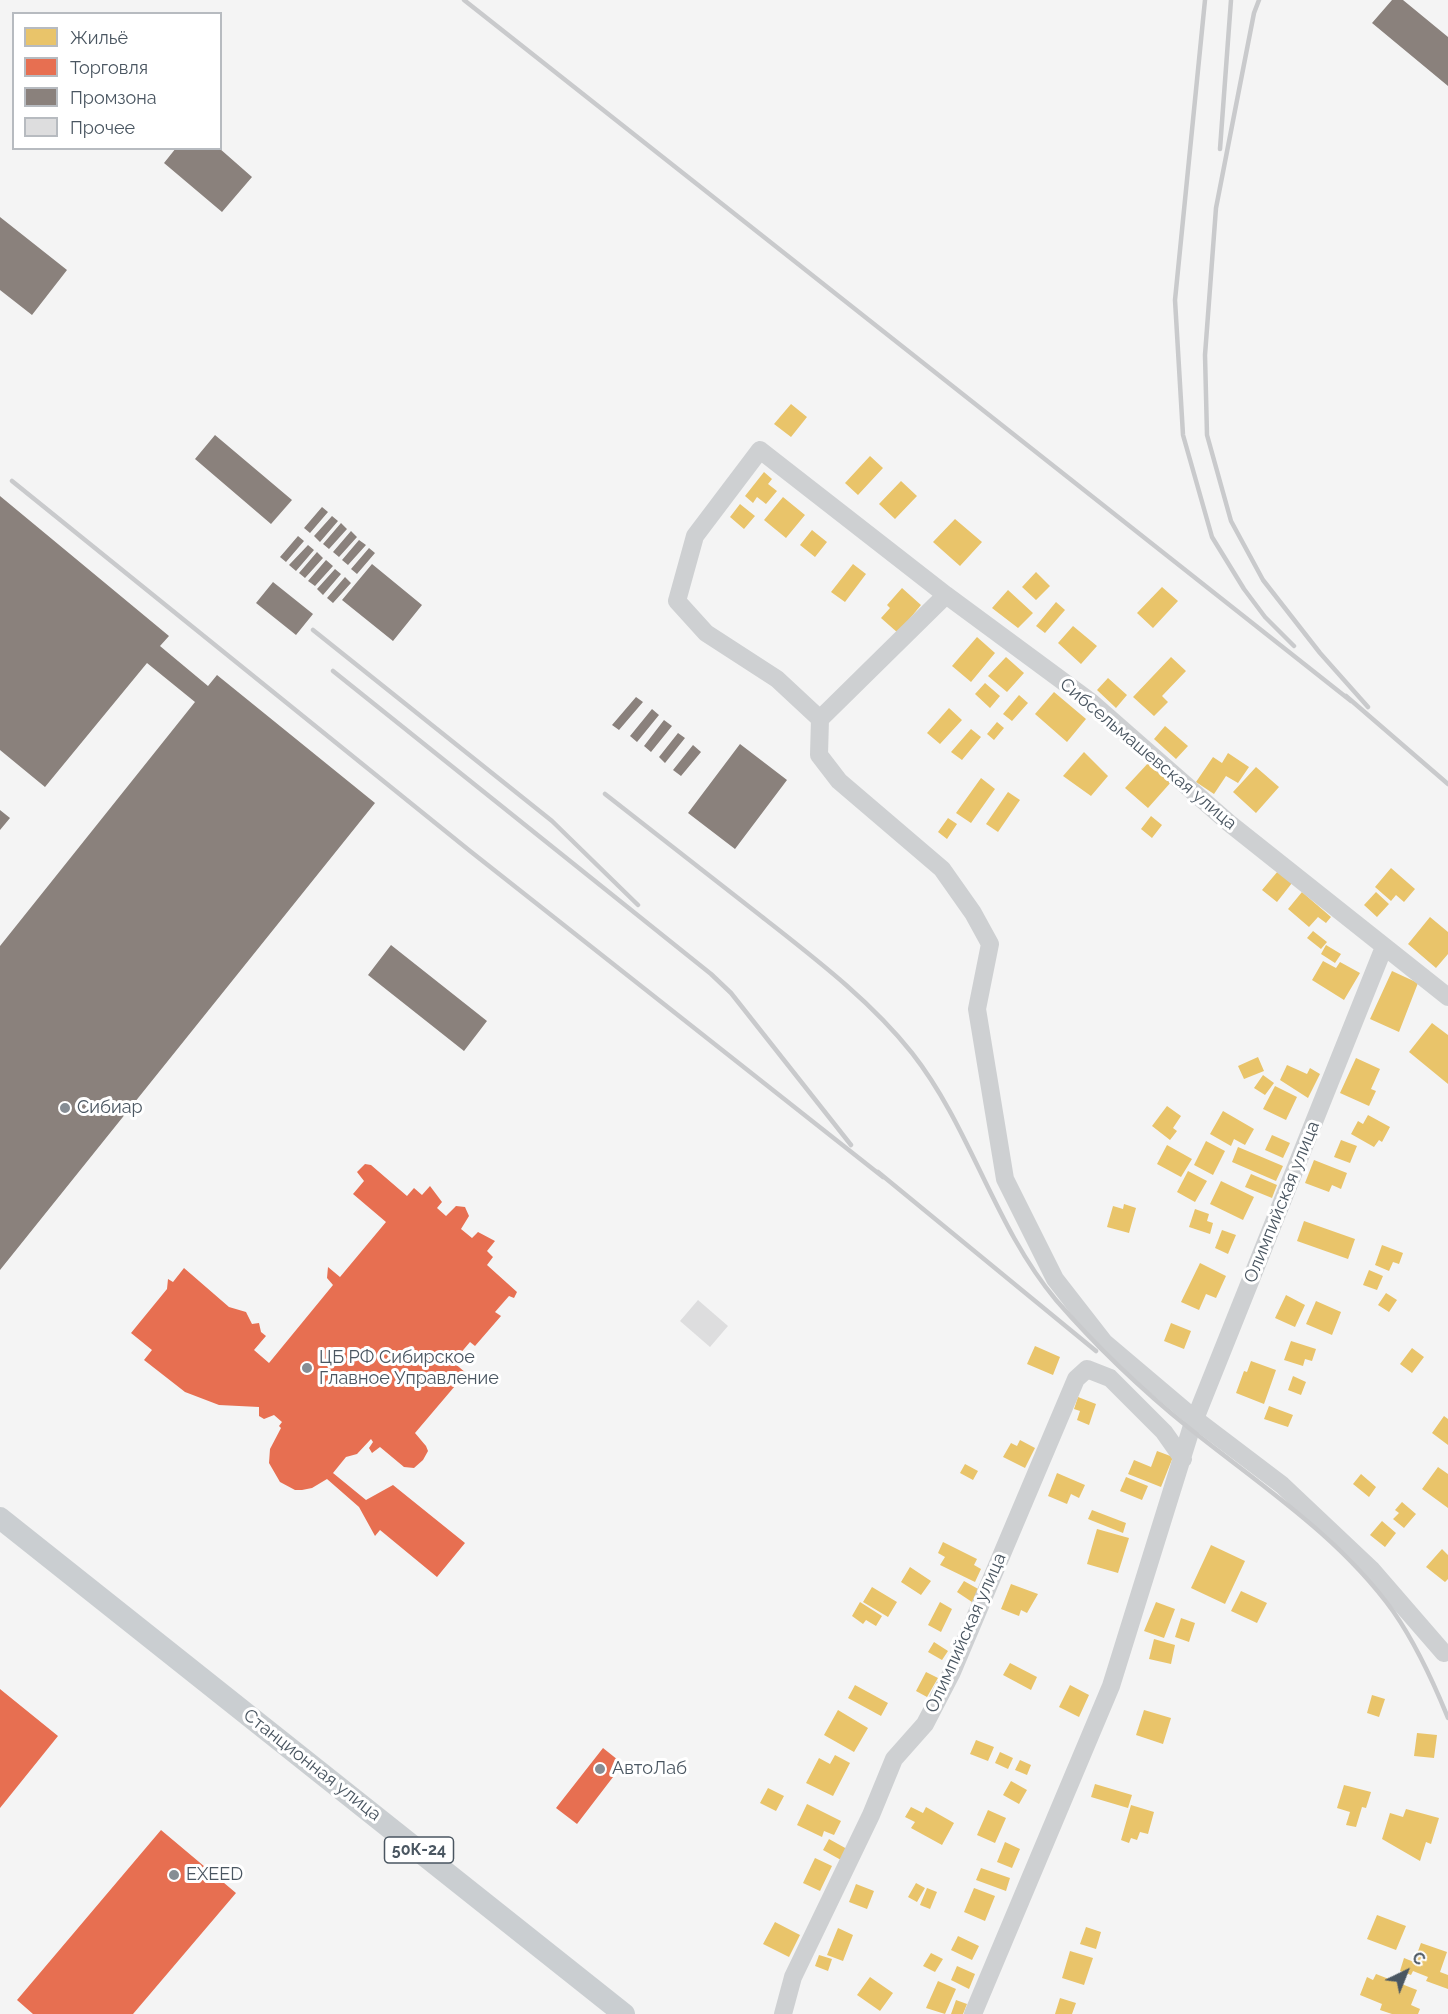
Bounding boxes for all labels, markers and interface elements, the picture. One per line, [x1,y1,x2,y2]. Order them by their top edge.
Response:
legend [12,12,222,150]
text: Жильё [70,27,128,48]
text: Торговля [70,57,148,78]
text: Промзона [70,87,157,108]
text: Прочее [70,117,135,138]
street label: Сибсельмашевская улица [1055,674,1241,834]
place label: Сибиар [77,1097,143,1119]
marker: Сибиар [58,1101,72,1115]
street label: Олимпийская улица [1240,1118,1324,1286]
place label: ЦБ РФ Сибирское Главное Управление [319,1347,499,1390]
marker: ЦБ РФ Сибирское Главное Управление [300,1361,314,1375]
street label: Олимпийская улица [921,1550,1011,1716]
street label: Станционная улица [239,1705,385,1825]
place label: АвтоЛаб [612,1758,687,1780]
marker: АвтоЛаб [593,1762,607,1776]
road number: 50К-24 [384,1837,454,1863]
place label: EXEED [186,1864,243,1886]
marker: EXEED [167,1868,181,1882]
north arrow [1376,1942,1436,2002]
text: С [1408,1948,1429,1969]

